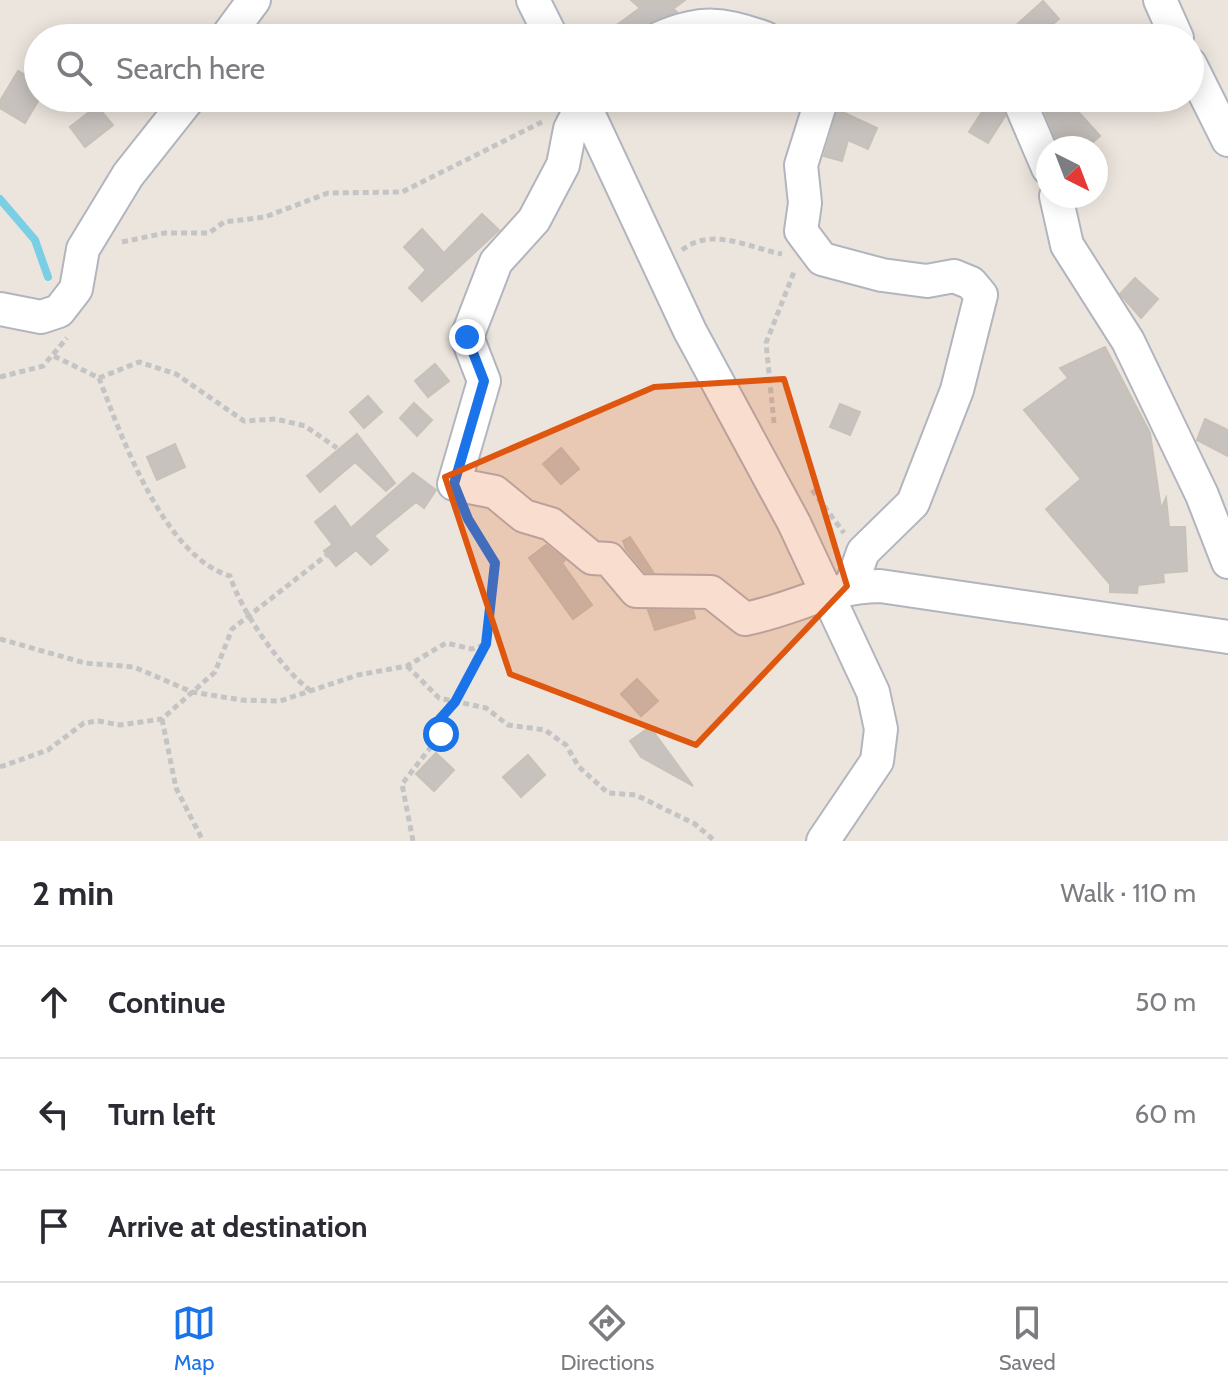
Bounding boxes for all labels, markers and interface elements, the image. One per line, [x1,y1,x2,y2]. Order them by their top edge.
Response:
search box [24,24,1204,112]
icon: search [52,46,96,90]
text: Search here [116,50,265,87]
north arrow [1036,136,1108,208]
route end [449,319,485,355]
route start [423,716,459,752]
text: 2 min [32,872,114,914]
text: Walk · 110 m [1061,877,1196,909]
icon: ahead [32,980,76,1024]
text: Continue [108,984,225,1021]
text: 50 m [1135,986,1196,1018]
icon: left [32,1092,76,1136]
text: Turn left [108,1096,216,1133]
text: 60 m [1134,1098,1196,1130]
icon: arrive [32,1204,76,1248]
text: Arrive at destination [108,1208,368,1245]
tab: Map [172,1301,216,1376]
tab: Directions [560,1301,654,1376]
tab: Saved [999,1301,1056,1376]

